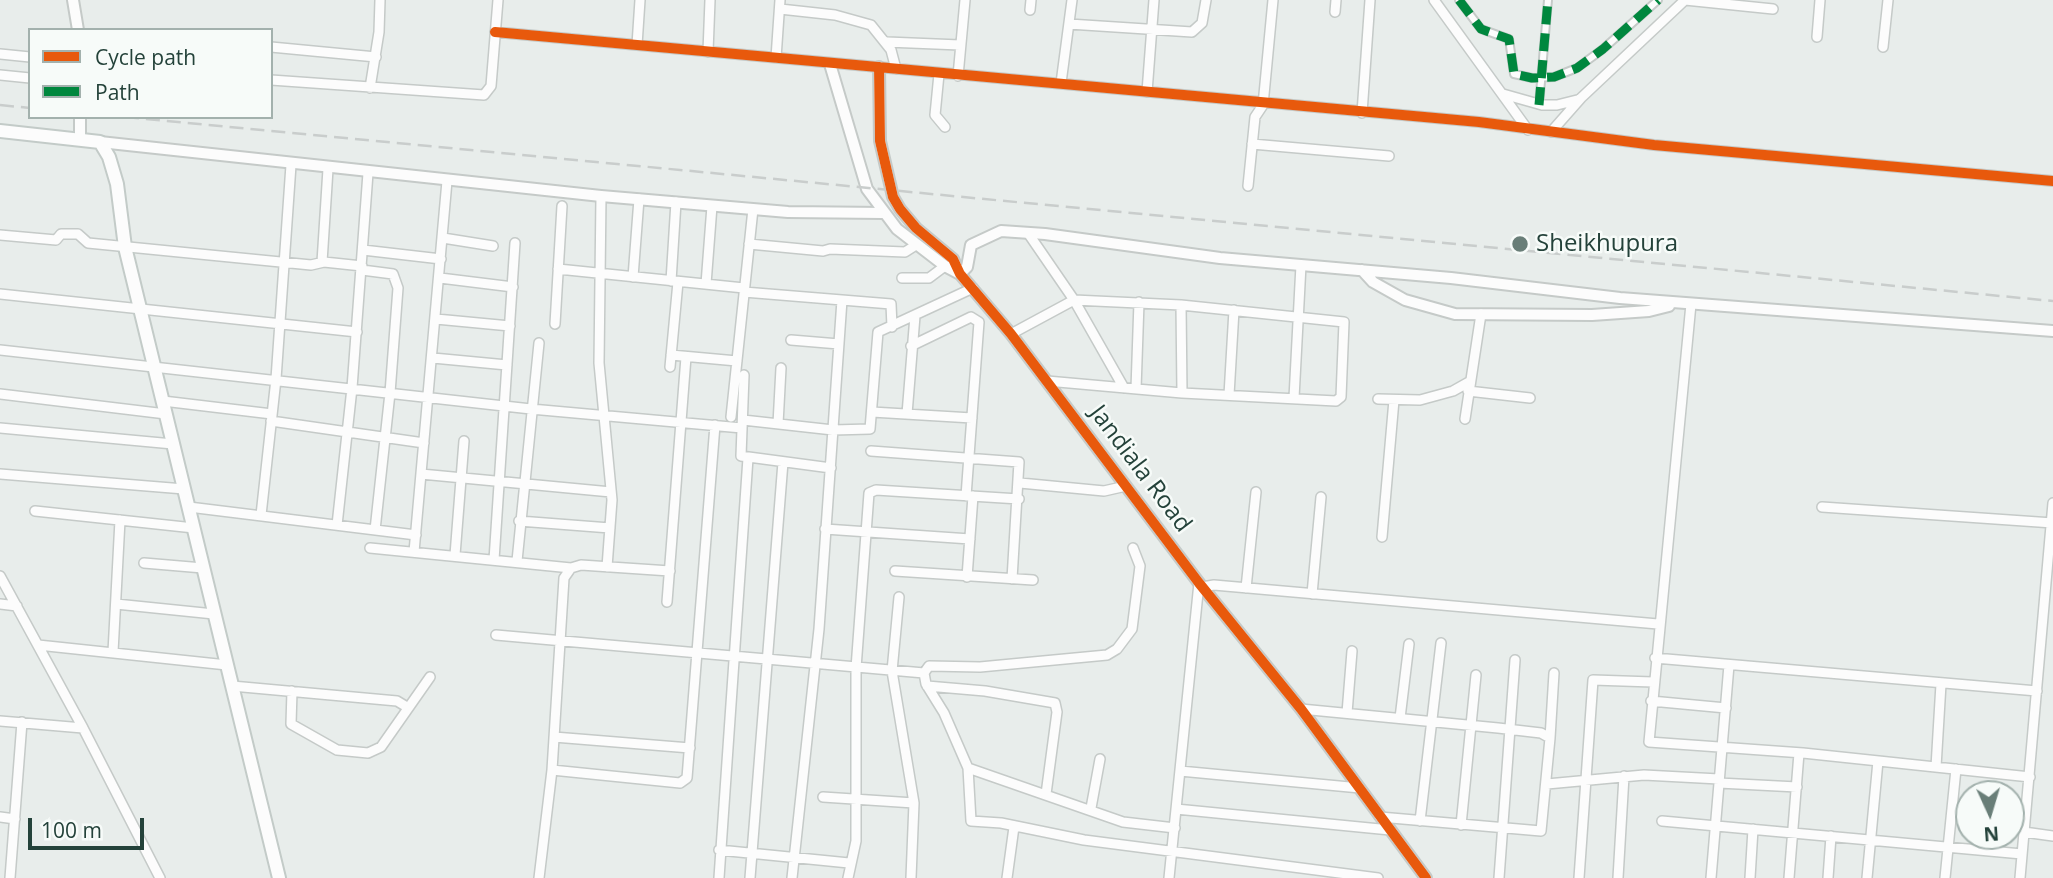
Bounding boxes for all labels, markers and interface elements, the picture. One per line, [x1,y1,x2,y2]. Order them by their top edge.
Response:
legend [28,28,273,119]
text: Cycle path [95,43,196,71]
text: Path [95,78,140,106]
place label: Sheikhupura [1536,230,1678,258]
marker: Sheikhupura [1510,234,1530,254]
street label: Jandiala Road [1083,400,1197,538]
north arrow [1955,780,2025,850]
scale bar [32,804,147,848]
text: 100 m [41,816,102,844]
text: N [1983,820,2000,847]

